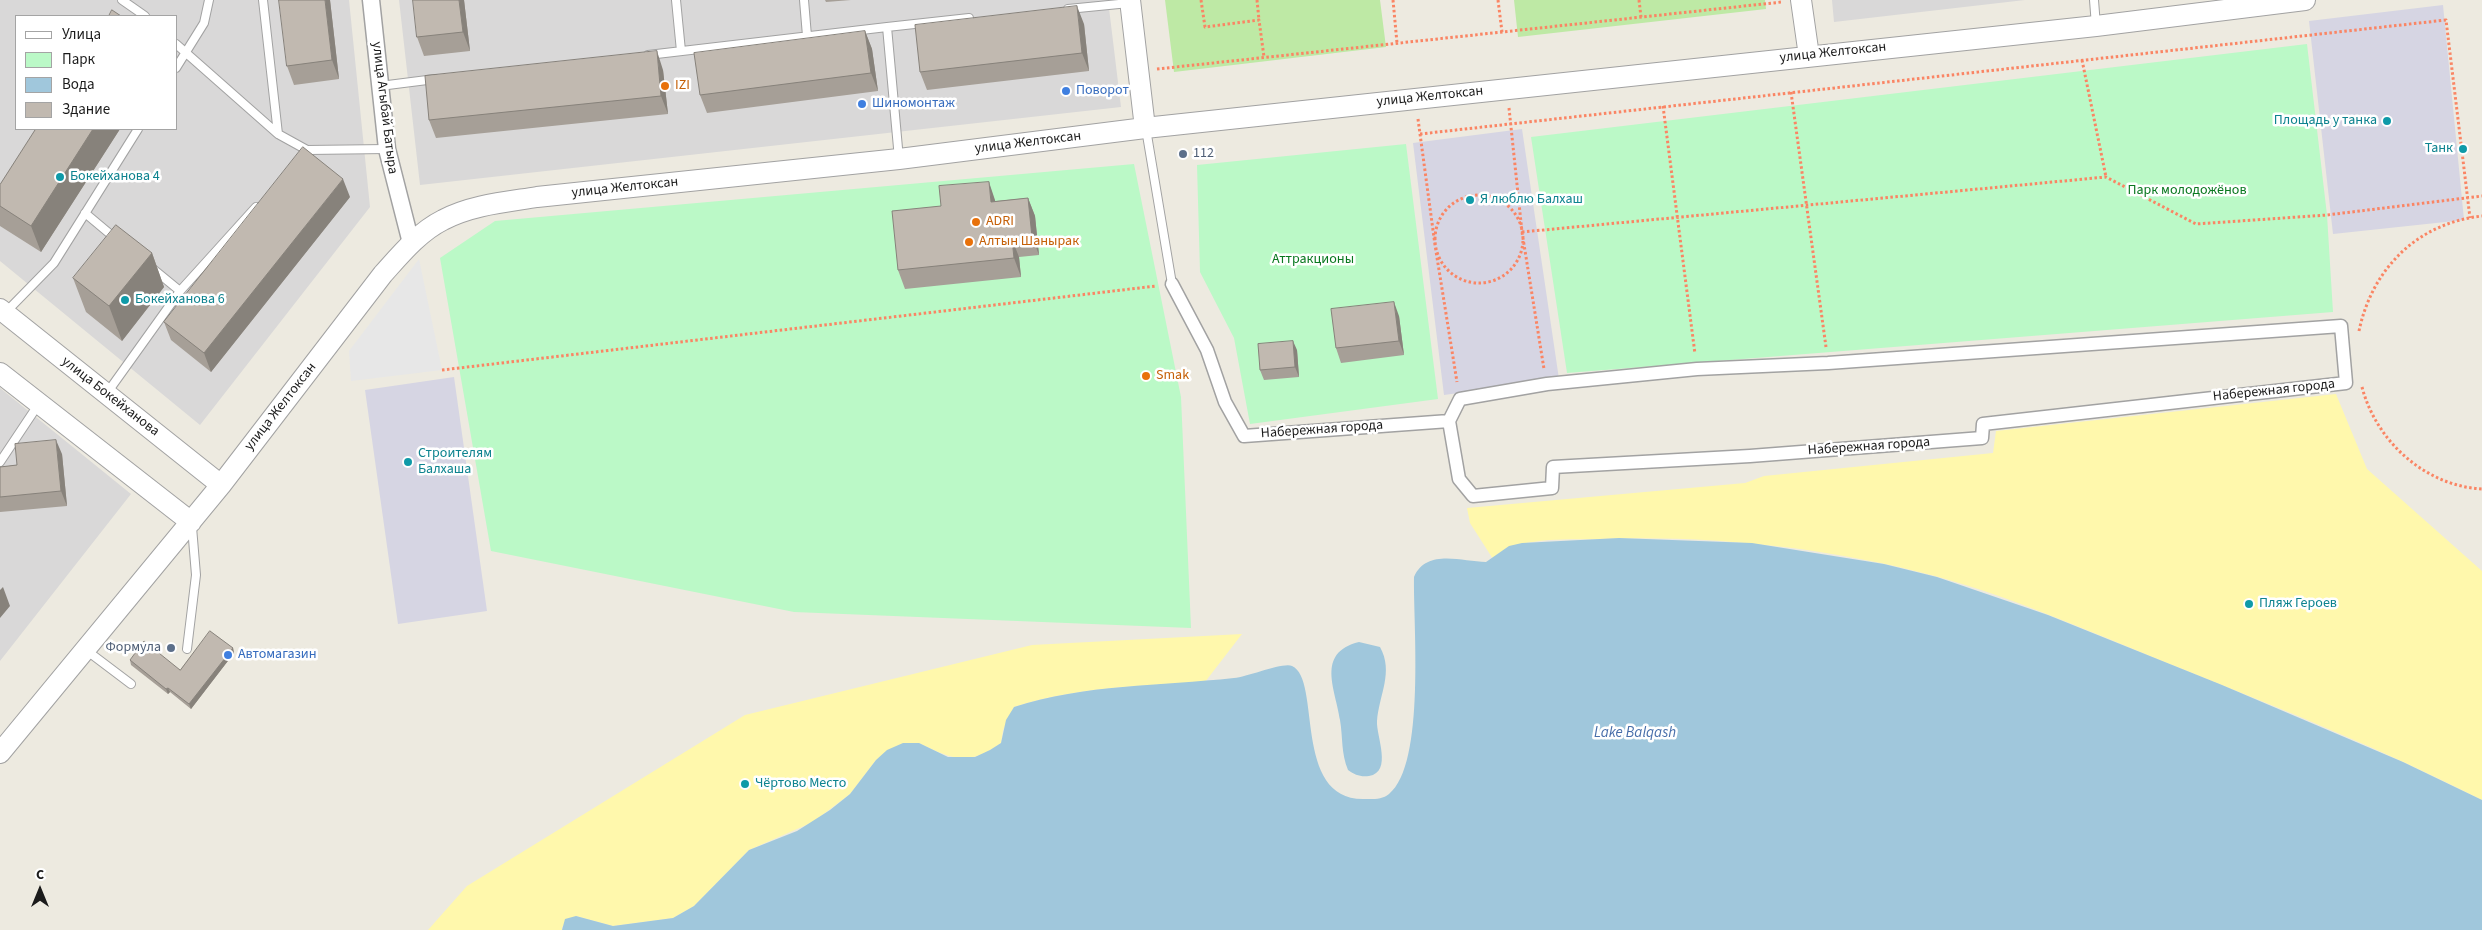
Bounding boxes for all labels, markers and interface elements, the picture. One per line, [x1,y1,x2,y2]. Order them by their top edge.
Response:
legend [15,15,178,130]
text: Улица [62,24,101,45]
street label: улица Желтоксан [1779,39,1887,67]
street label: улица Агыбай Батыра [368,41,400,175]
text: Парк [62,49,95,70]
text: Вода [62,74,95,95]
place label: IZI [675,78,690,94]
marker: IZI [659,80,671,92]
place label: Поворот [1076,83,1129,99]
street label: улица Желтоксан [1376,83,1484,111]
marker: Поворот [1060,85,1072,97]
place label: Шиномонтаж [872,96,955,112]
marker: Шиномонтаж [856,98,868,110]
text: Здание [62,99,110,120]
place label: Площадь у танка [2274,113,2377,129]
marker: Площадь у танка [2381,115,2393,127]
street label: улица Желтоксан [974,128,1082,158]
place label: Танк [2425,141,2453,157]
marker: Танк [2457,143,2469,155]
place label: 112 [1193,146,1214,162]
marker: 112 [1177,148,1189,160]
place label: Бокейханова 4 [70,169,160,185]
marker: Бокейханова 4 [54,171,66,183]
street label: улица Желтоксан [571,174,679,202]
park label: Парк молодожёнов [2127,183,2247,199]
place label: Я люблю Балхаш [1480,192,1583,208]
marker: Я люблю Балхаш [1464,194,1476,206]
place label: ADRI [986,214,1014,230]
marker: ADRI [970,216,982,228]
place label: Алтын Шанырак [979,234,1079,250]
marker: Алтын Шанырак [963,236,975,248]
park label: Аттракционы [1272,252,1354,268]
place label: Бокейханова 6 [135,292,225,308]
marker: Бокейханова 6 [119,294,131,306]
street label: улица Бокейханова [58,354,162,440]
street label: улица Желтоксан [241,360,321,454]
place label: Smak [1156,368,1189,384]
marker: Smak [1140,370,1152,382]
street label: Набережная города [2212,376,2336,406]
street label: Набережная города [1260,417,1384,443]
street label: Набережная города [1807,434,1931,460]
place label: Строителям Балхаша [418,446,492,478]
marker: Строителям Балхаша [402,456,414,468]
place label: Пляж Героев [2259,596,2337,612]
marker: Пляж Героев [2243,598,2255,610]
place label: Формула [106,640,161,656]
marker: Формула [165,642,177,654]
place label: Автомагазин [238,647,317,663]
marker: Автомагазин [222,649,234,661]
water label: Lake Balqash [1594,725,1676,743]
place label: Чёртово Место [755,776,846,792]
marker: Чёртово Место [739,778,751,790]
north arrow [15,865,65,915]
text: С [36,865,44,885]

